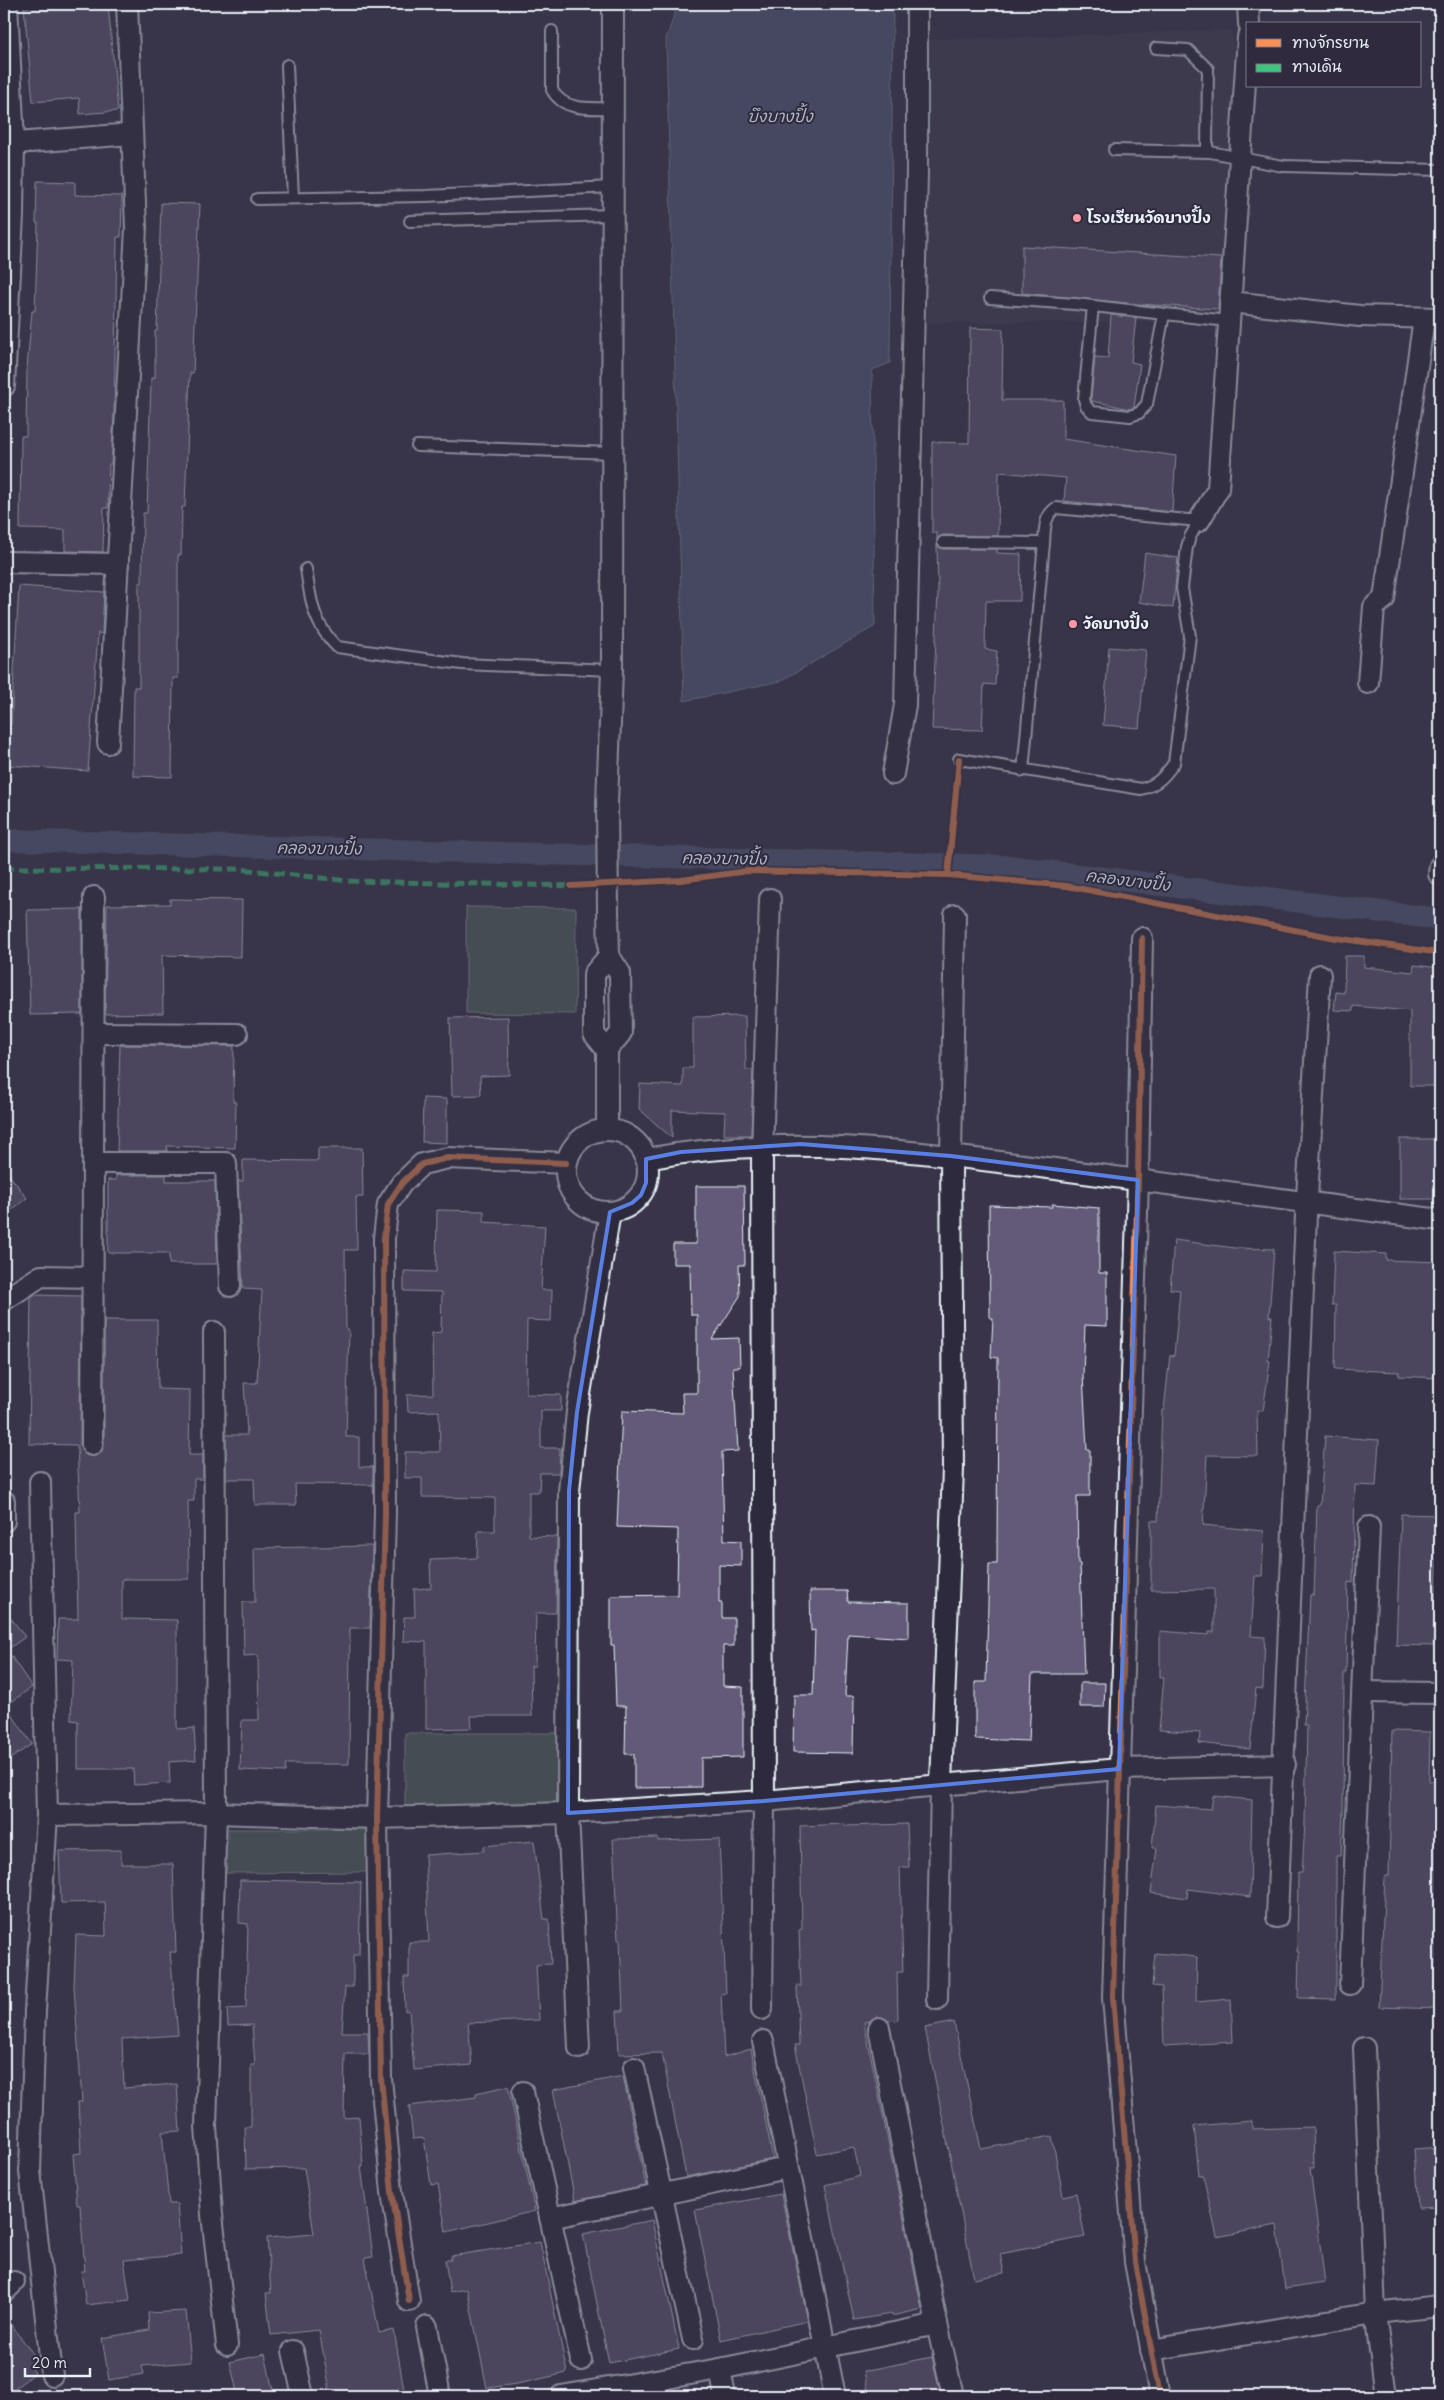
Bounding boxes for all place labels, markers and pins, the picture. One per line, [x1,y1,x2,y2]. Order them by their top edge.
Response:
place label: โรงเรียนวัดบางปิ้ง [1086,204,1211,227]
marker: โรงเรียนวัดบางปิ้ง [1071,212,1083,224]
place label: วัดบางปิ้ง [1083,610,1149,633]
marker: วัดบางปิ้ง [1067,618,1079,630]

